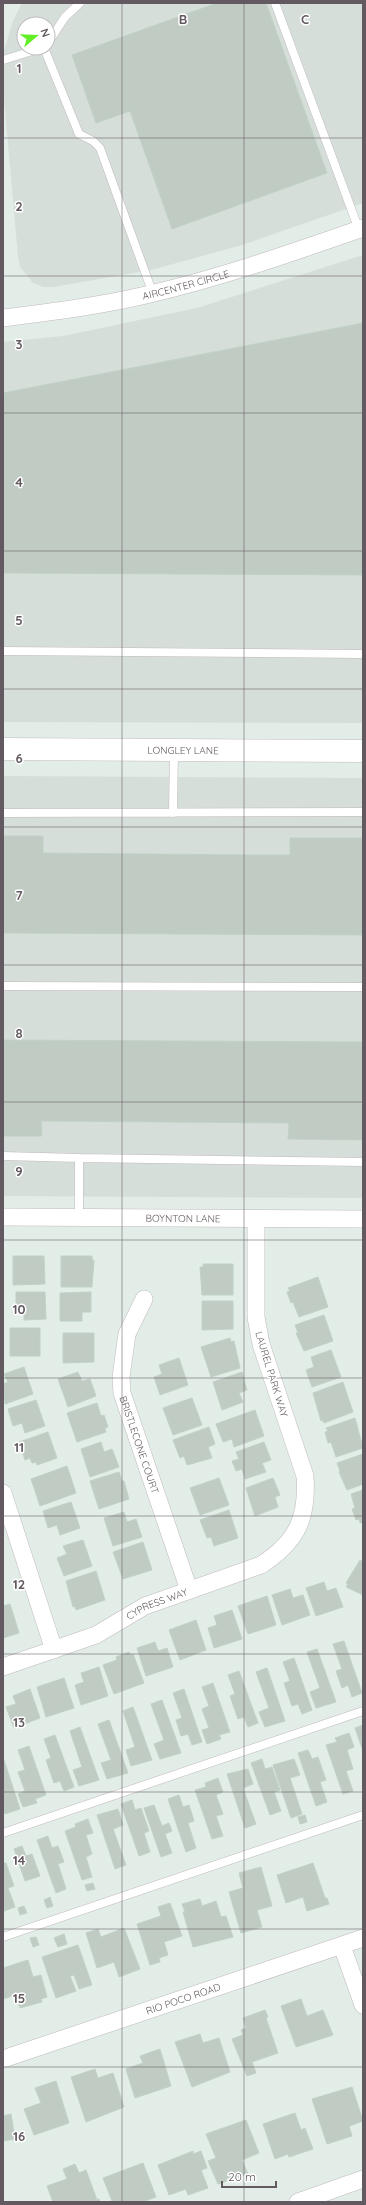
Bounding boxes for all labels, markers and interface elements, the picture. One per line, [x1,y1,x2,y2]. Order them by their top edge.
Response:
text: B [179,11,187,27]
text: C [301,11,309,27]
north arrow [16,16,56,56]
text: N [38,27,53,39]
text: 1 [16,60,22,76]
text: 2 [15,198,23,214]
street label: AIRCENTER CIRCLE [141,267,231,303]
text: 3 [16,336,23,352]
text: 4 [15,474,23,490]
text: 5 [15,612,23,628]
street label: LONGLEY LANE [147,744,219,757]
text: 6 [15,750,23,766]
text: 7 [15,887,23,903]
text: 8 [15,1025,23,1041]
text: 9 [15,1163,23,1179]
street label: BOYNTON LANE [145,1212,221,1225]
text: 10 [12,1301,26,1317]
street label: LAUREL PARK WAY [252,1330,291,1419]
street label: BRISTLECONE COURT [117,1394,162,1495]
text: 11 [14,1439,24,1455]
text: 12 [13,1576,25,1592]
street label: CYPRESS WAY [124,1585,190,1623]
text: 13 [13,1714,25,1730]
text: 14 [13,1852,26,1868]
street label: RIO POCO ROAD [144,1980,222,2018]
text: 15 [13,1990,25,2006]
text: 16 [13,2128,25,2144]
scale bar [222,2163,276,2189]
text: 20 m [228,2169,256,2184]

